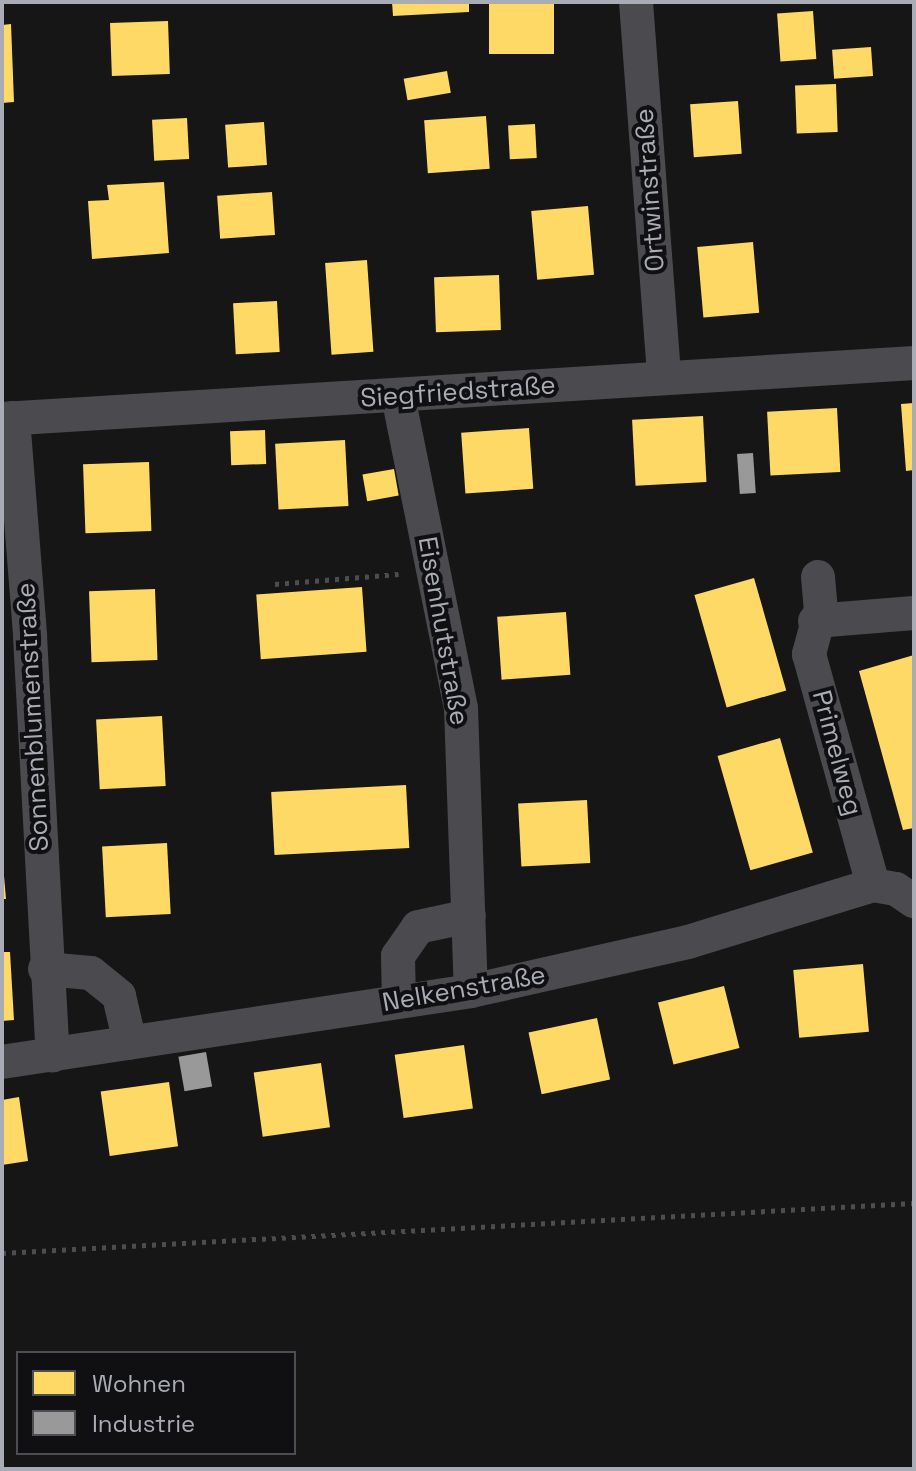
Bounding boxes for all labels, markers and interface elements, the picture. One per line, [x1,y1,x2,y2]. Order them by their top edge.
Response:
street label: Ortwinstraße [629,107,671,273]
street label: Siegfriedstraße [359,370,557,414]
street label: Eisenhutstraße [411,534,475,728]
street label: Sonnenblumenstraße [10,582,56,852]
street label: Primelweg [805,687,869,819]
street label: Nelkenstraße [380,959,548,1019]
legend [16,1351,296,1455]
text: Wohnen [92,1368,186,1399]
text: Industrie [92,1408,195,1439]

